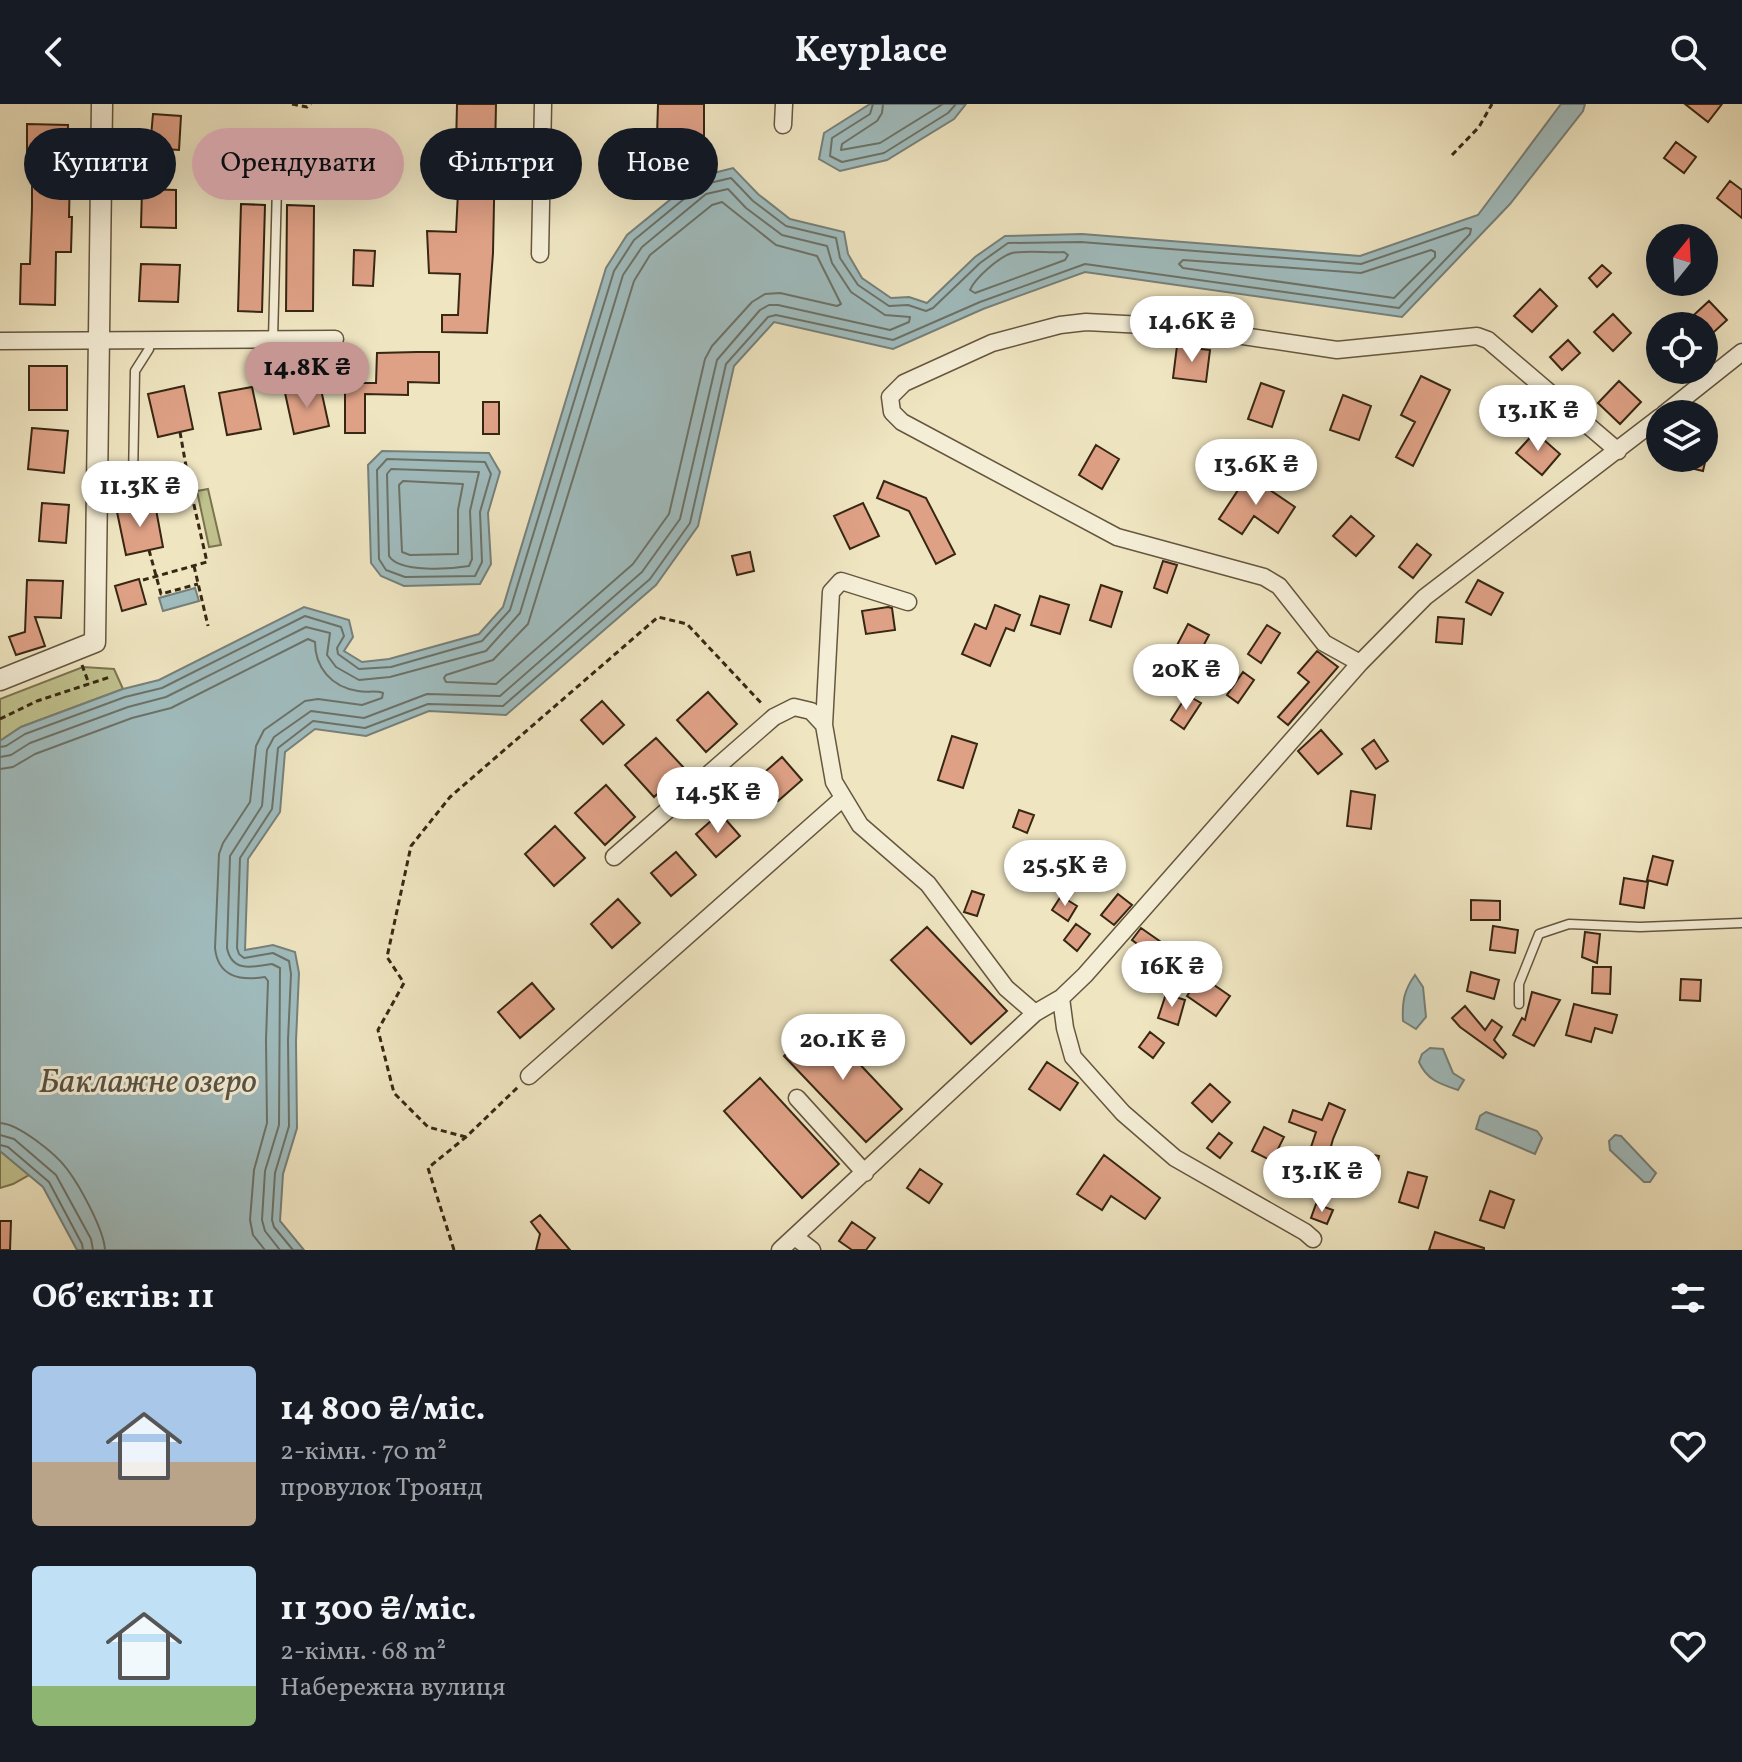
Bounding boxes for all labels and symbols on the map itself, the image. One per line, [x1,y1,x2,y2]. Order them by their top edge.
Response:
north arrow [1646,224,1718,296]
pin: 14.6K ₴ [1118,296,1266,364]
pin: 14.8K ₴ [233,342,381,410]
pin: 13.1K ₴ [1464,385,1612,453]
pin: 13.6K ₴ [1182,439,1330,507]
pin: 11.3K ₴ [66,461,214,529]
pin: 20K ₴ [1130,644,1242,712]
pin: 14.5K ₴ [644,767,792,835]
pin: 25.5K ₴ [991,840,1139,908]
pin: 16K ₴ [1116,941,1228,1009]
pin: 20.1K ₴ [769,1014,917,1082]
water label: Баклажне озеро [39,1060,257,1107]
pin: 13.1K ₴ [1248,1146,1396,1214]

